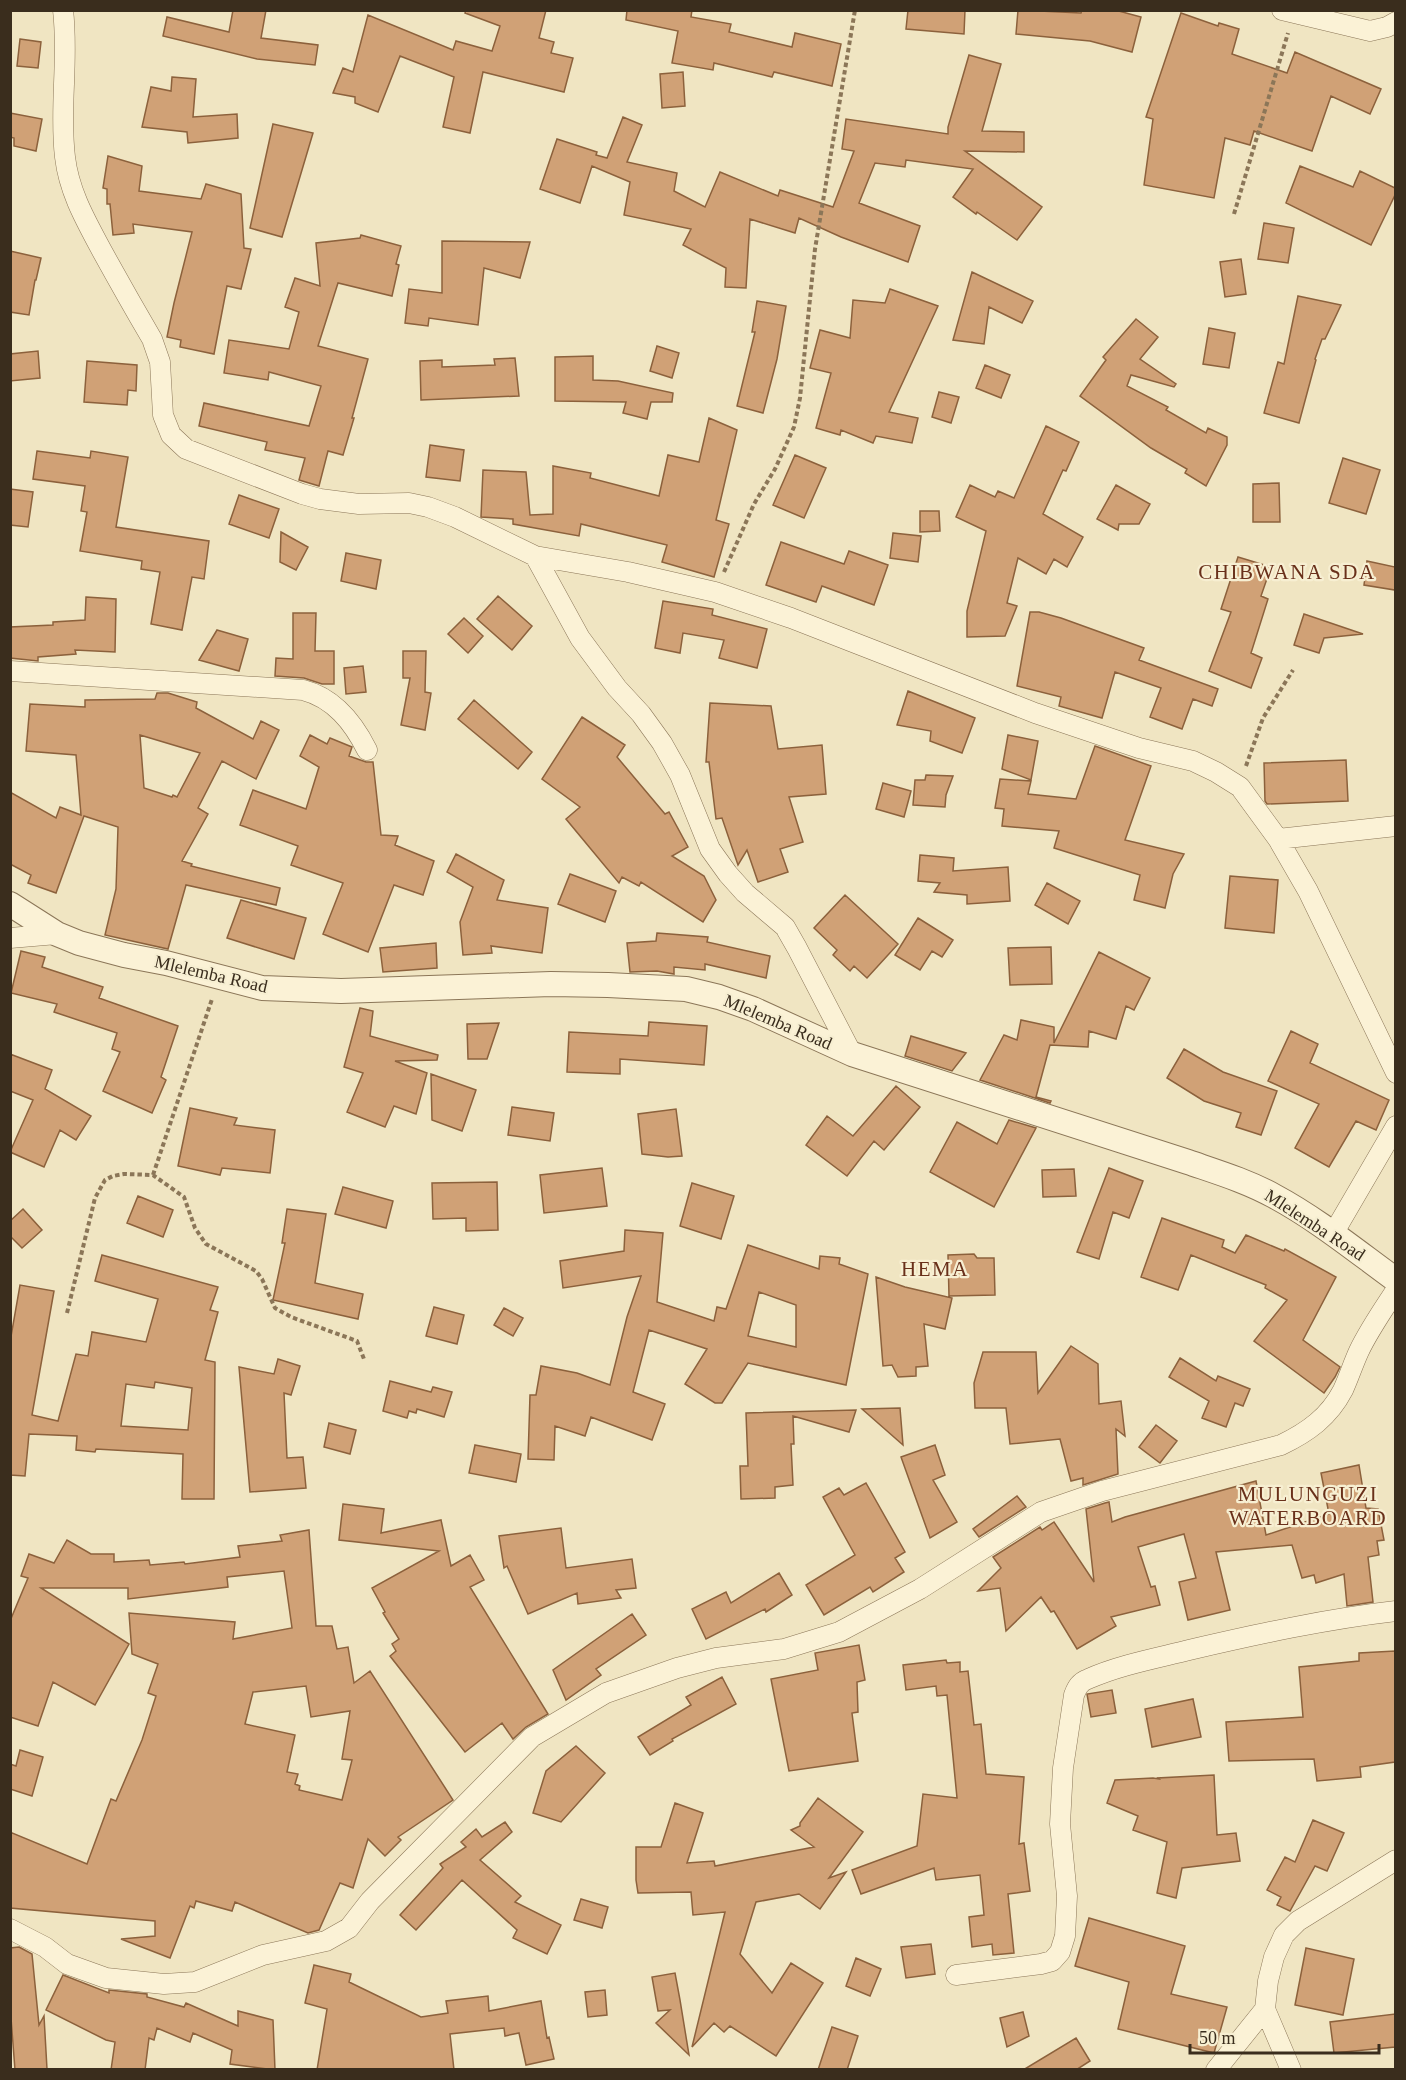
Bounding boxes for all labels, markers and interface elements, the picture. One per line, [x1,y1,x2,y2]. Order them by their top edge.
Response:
district label: CHIBWANA SDA [1198,560,1376,584]
street label: Mlelemba Road [152,951,270,997]
street label: Mlelemba Road [721,990,835,1054]
street label: Mlelemba Road [1261,1185,1369,1265]
district label: HEMA [901,1257,969,1281]
district label: MULUNGUZI WATERBOARD [1229,1482,1387,1530]
scale bar [1190,2017,1379,2055]
text: 50 m [1199,2028,1236,2048]

